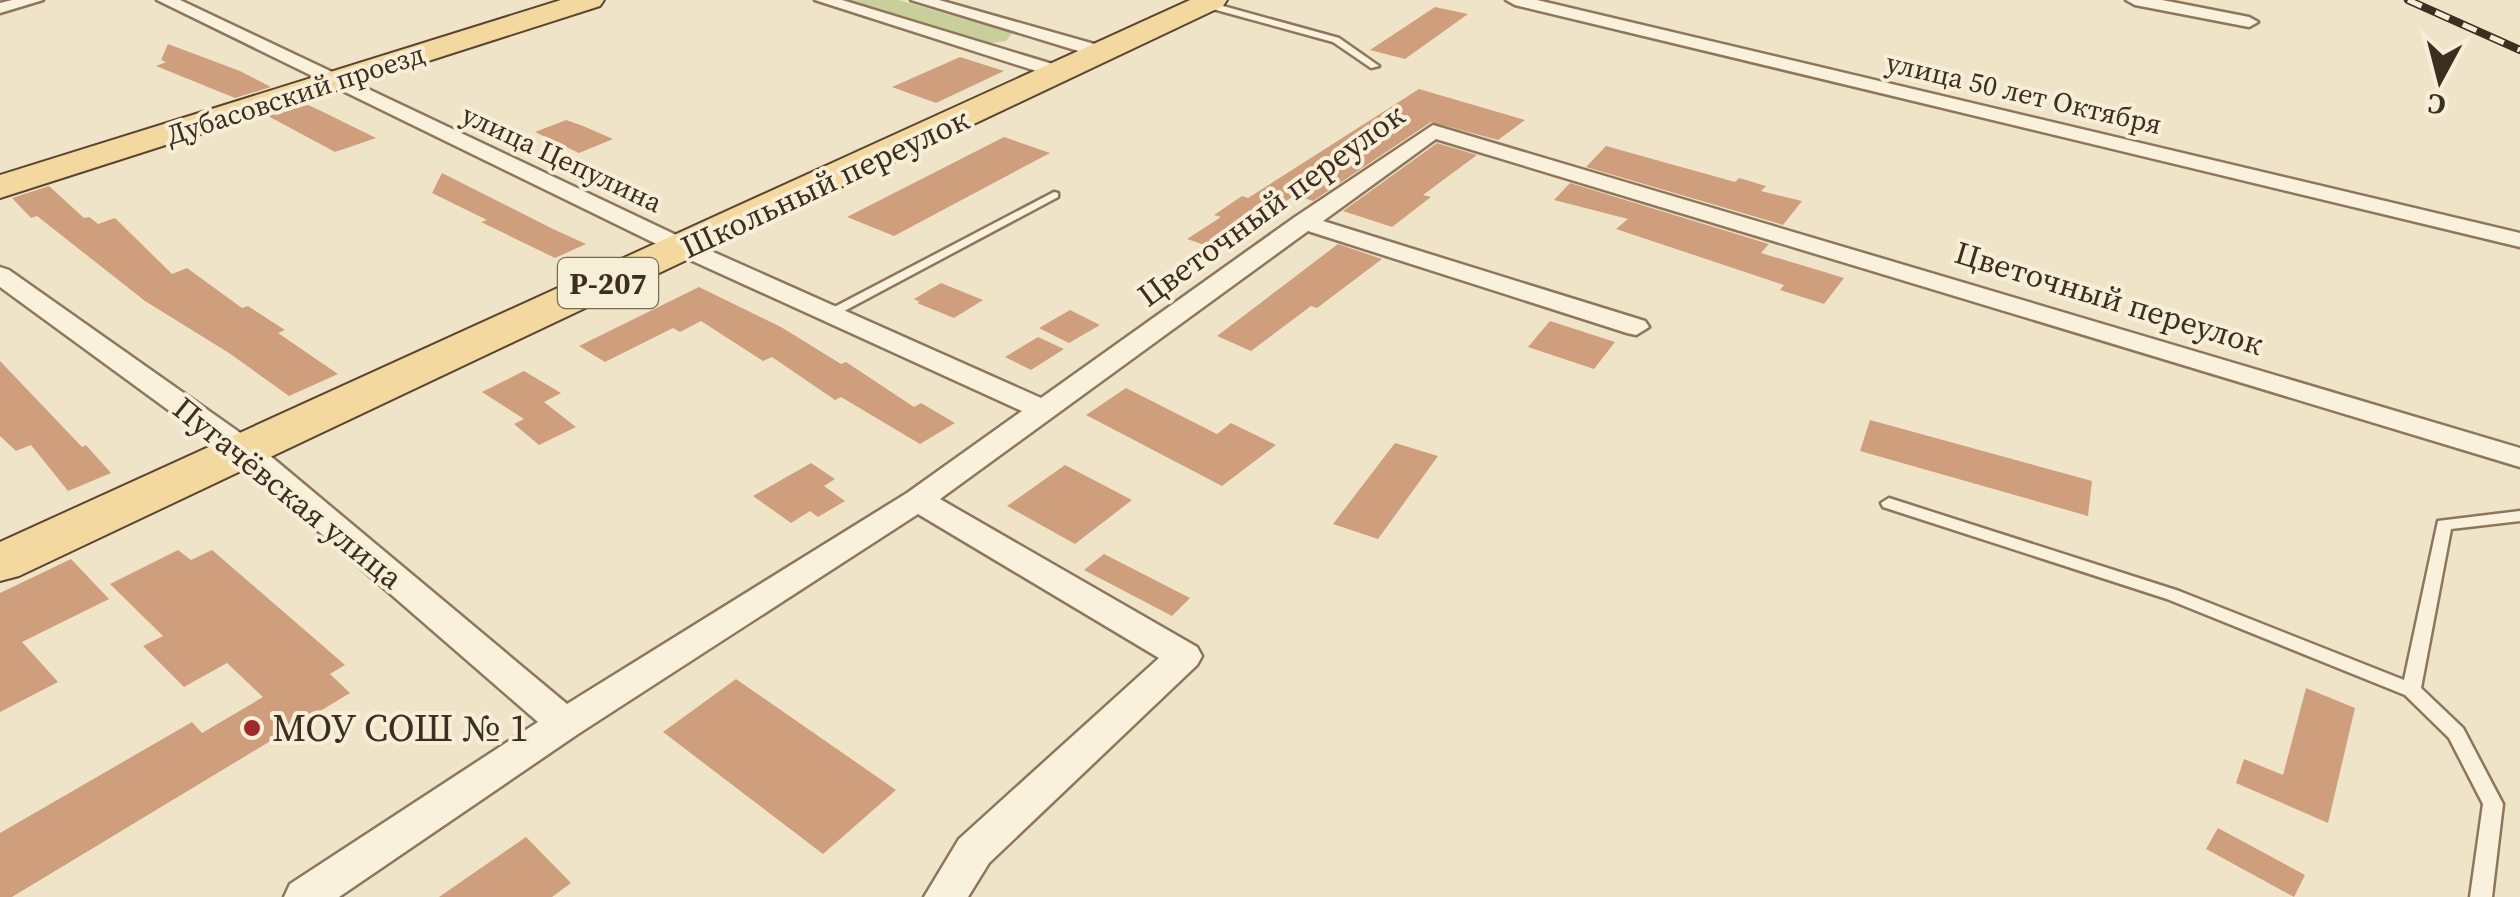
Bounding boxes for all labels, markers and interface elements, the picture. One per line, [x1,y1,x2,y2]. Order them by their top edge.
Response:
north arrow [2390,30,2490,130]
street label: Дубасовский проезд [161,34,429,154]
street label: улица 50 лет Октября [1882,43,2166,143]
text: С [2426,85,2448,125]
street label: Цветочный переулок [1129,93,1414,317]
street label: улица Цепулина [456,95,669,221]
street label: Школьный переулок [674,97,976,269]
street label: Цветочный переулок [1949,230,2269,366]
road number: Р-207 [558,258,658,308]
street label: Пугачёвская улица [164,387,413,600]
place label: МОУ СОШ № 1 [272,702,529,754]
marker: МОУ СОШ № 1 [241,717,263,739]

